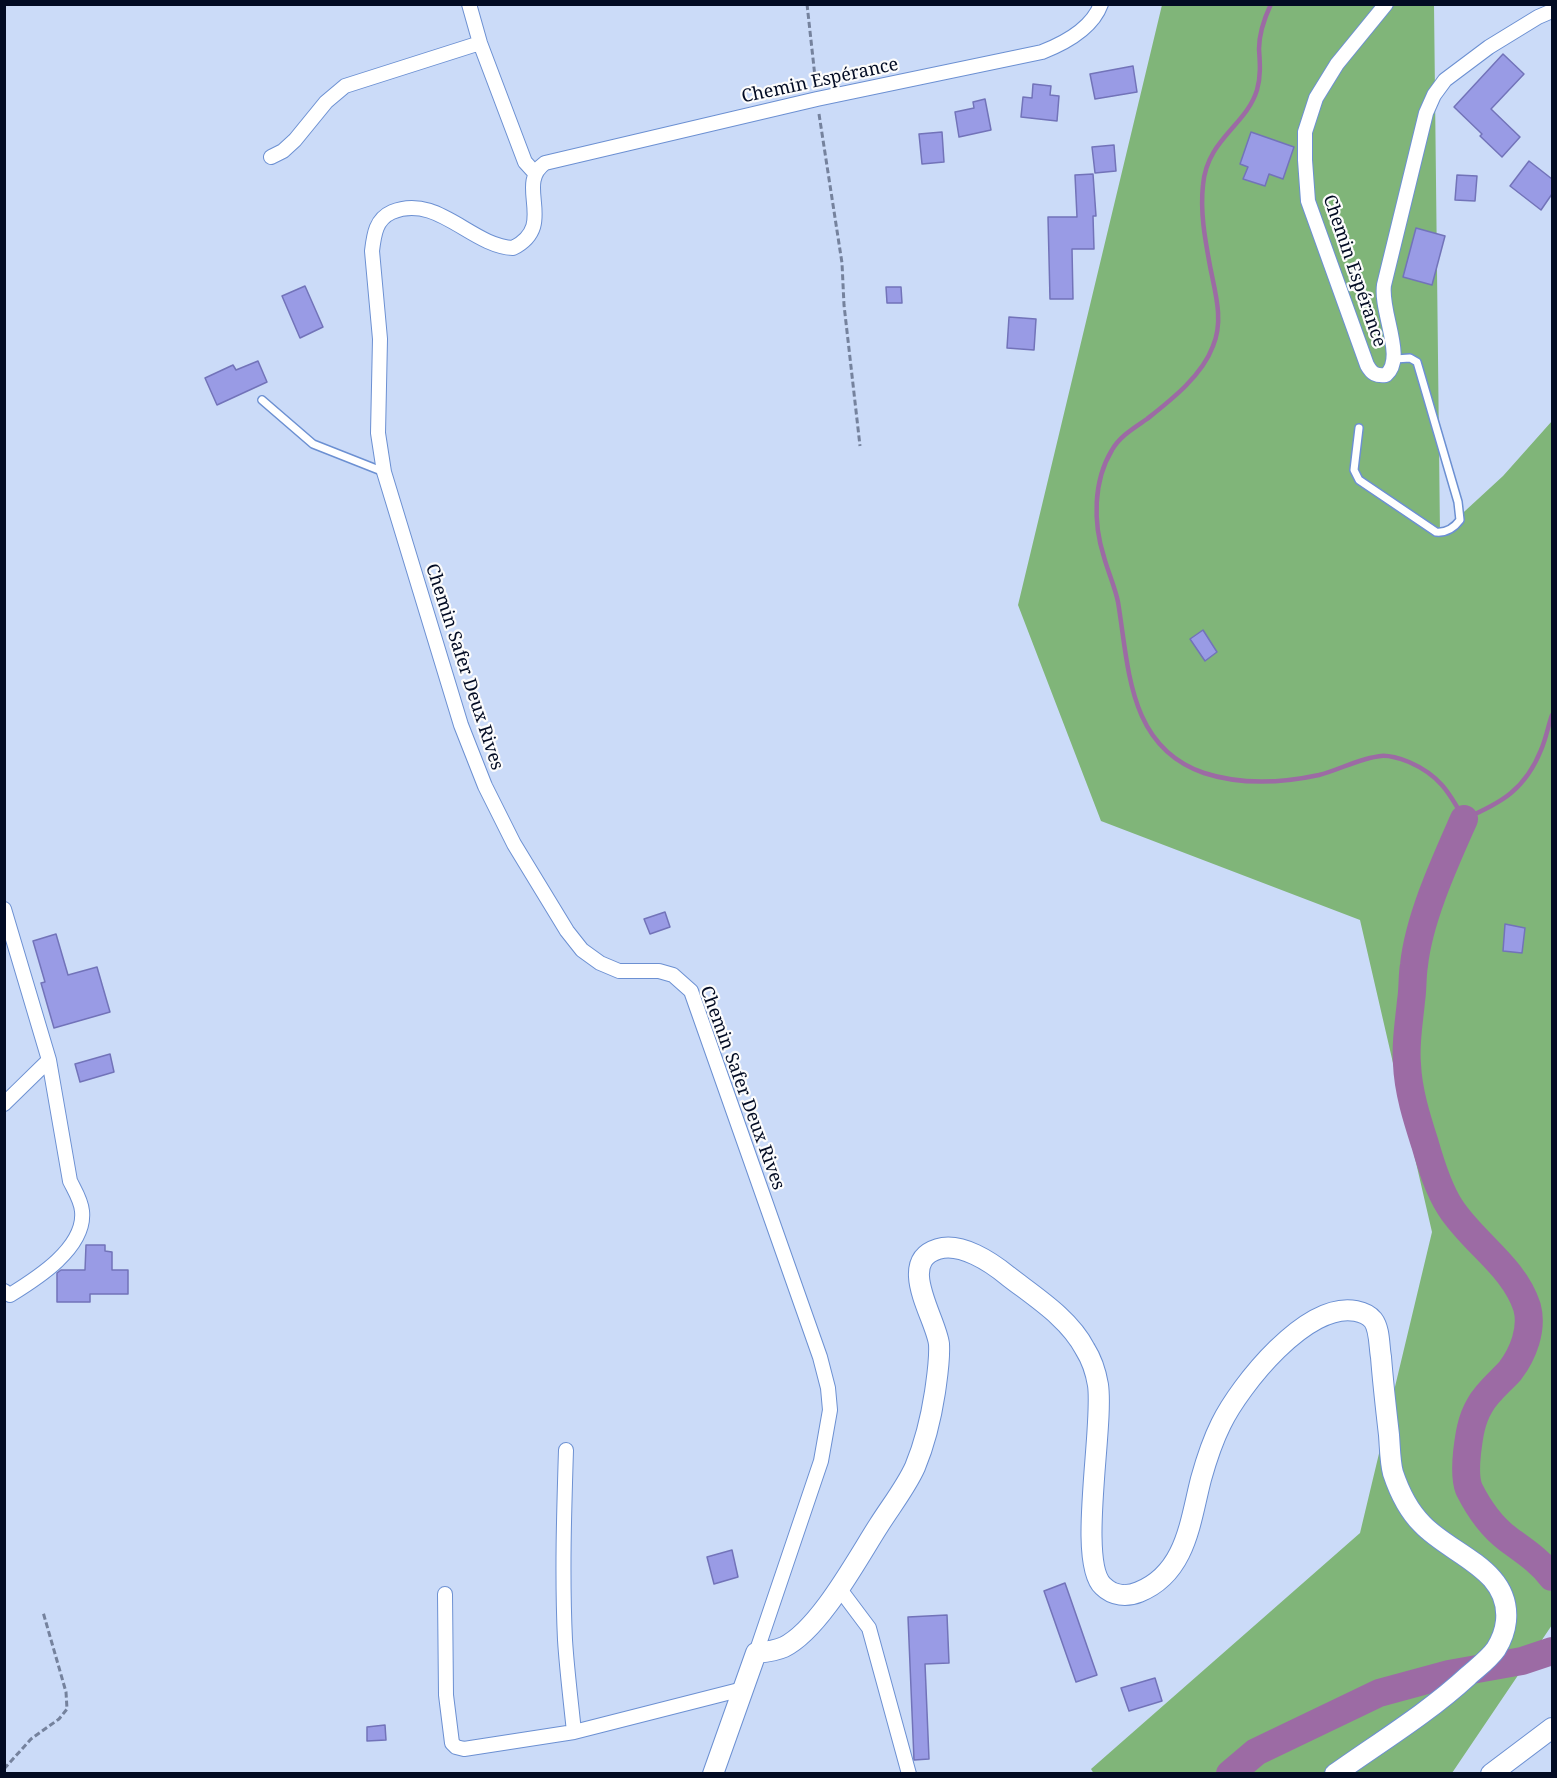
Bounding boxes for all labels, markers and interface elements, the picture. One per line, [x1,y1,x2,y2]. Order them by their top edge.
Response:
street label: Chemin Espérance [740,54,900,108]
street label: Chemin Espérance [1318,192,1390,350]
street label: Chemin Safer Deux Rives [420,561,508,773]
street label: Chemin Safer Deux Rives [695,983,789,1193]

